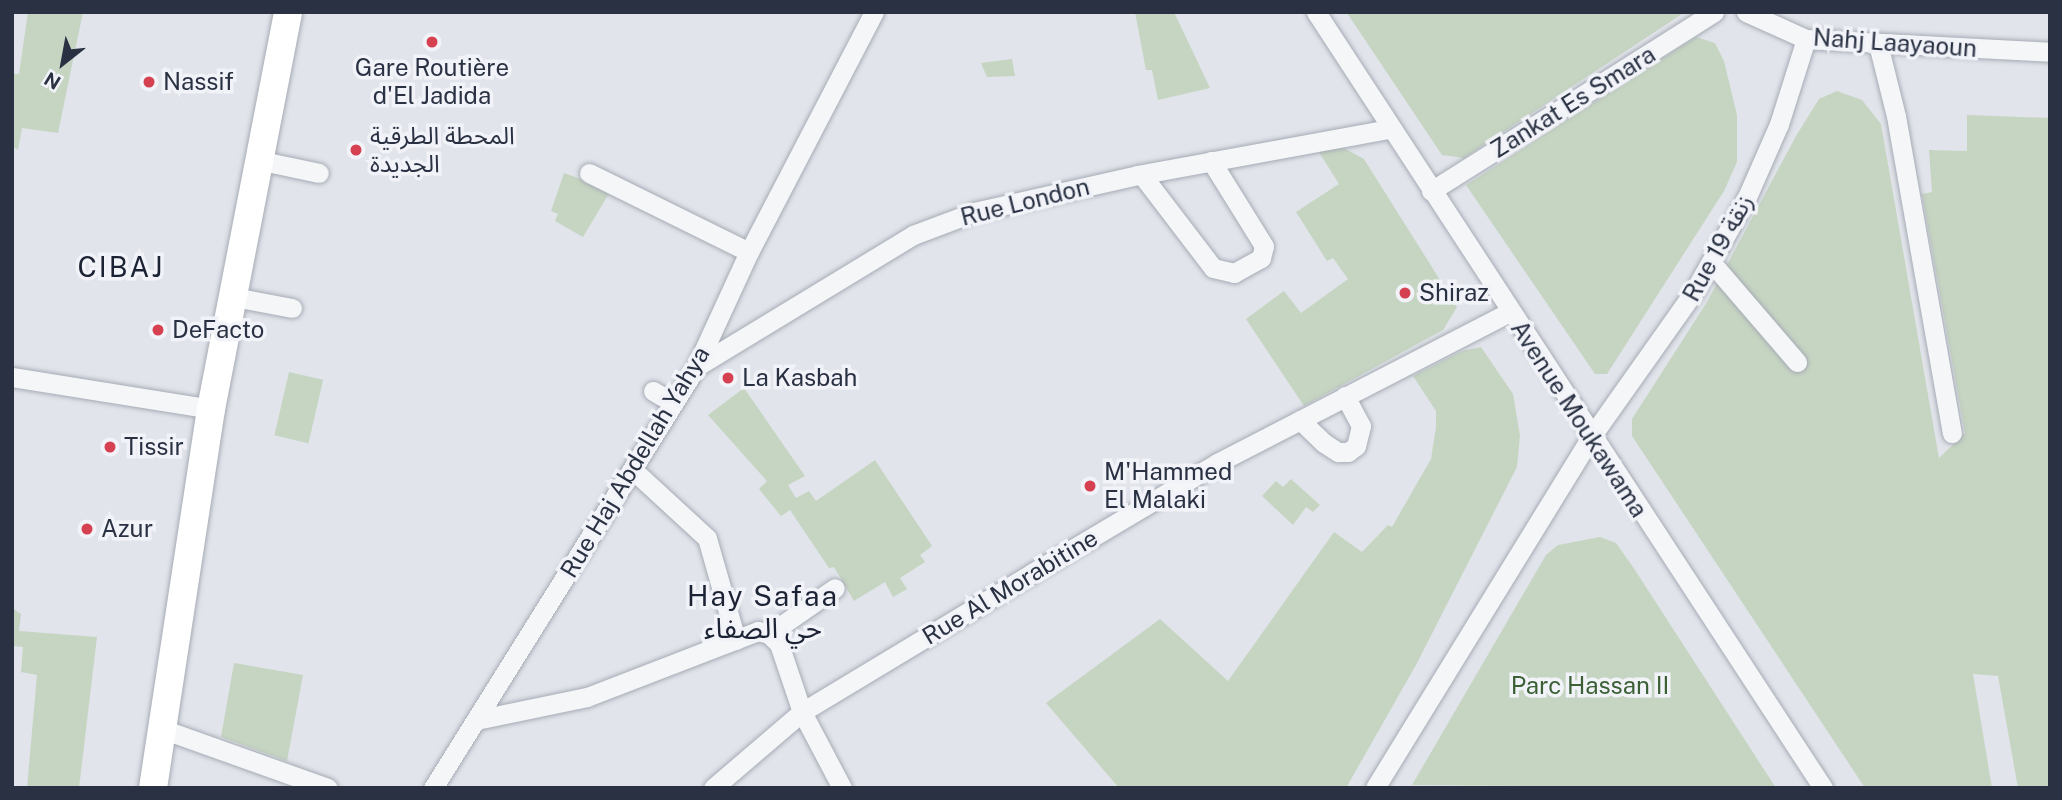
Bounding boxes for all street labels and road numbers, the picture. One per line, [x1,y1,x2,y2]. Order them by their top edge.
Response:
street label: Nahj Laayaoun [1812,23,1978,63]
street label: Zankat Es Smara [1485,40,1661,164]
street label: Rue London [958,172,1092,232]
street label: Rue 19 زنقة [1677,189,1759,307]
street label: Avenue Moukawama [1505,315,1653,523]
street label: Rue Haj Abdellah Yahya [554,341,716,583]
street label: Rue Al Morabitine [917,523,1103,651]

